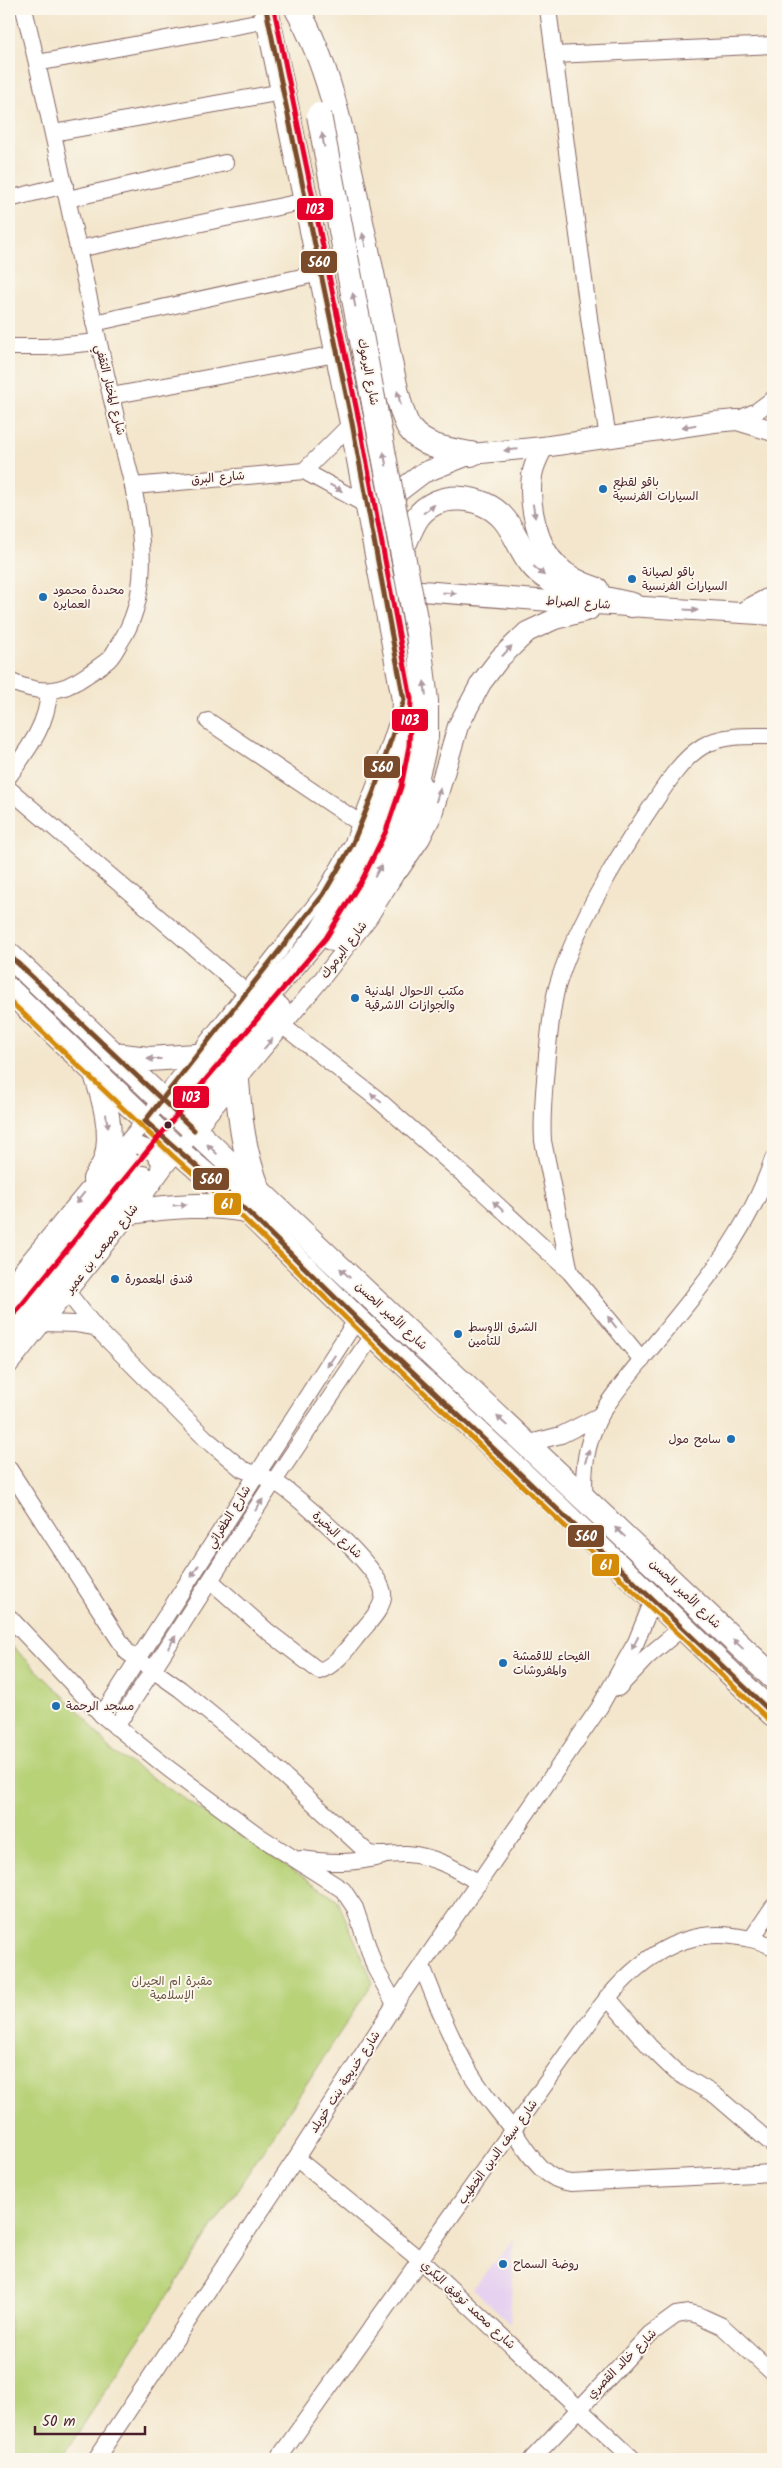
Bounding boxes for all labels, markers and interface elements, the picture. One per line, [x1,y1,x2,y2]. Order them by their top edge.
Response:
one-way arrow [319,132,327,148]
line badge: 103 [296,197,334,221]
text: 103 [305,199,325,221]
one-way arrow [360,231,368,247]
line badge: 560 [300,250,338,274]
text: 560 [307,252,331,274]
one-way arrow [350,291,358,307]
street label: شارع اليرموك [352,337,384,407]
street label: شارع المختار الثقفي [89,343,130,438]
one-way arrow [395,391,403,406]
one-way arrow [681,422,697,430]
one-way arrow [503,446,519,454]
one-way arrow [381,452,389,467]
street label: شارع البرق [190,466,246,490]
place label: باقو لقطع السيارات الفرنسية [613,473,698,506]
marker: باقو لقطع السيارات الفرنسية [597,483,609,495]
one-way arrow [329,484,343,492]
one-way arrow [422,504,436,514]
one-way arrow [531,504,539,520]
place label: باقو لصيانة السيارات الفرنسية [642,563,727,596]
one-way arrow [533,565,545,577]
marker: باقو لصيانة السيارات الفرنسية [626,573,638,585]
place label: محددة محمود العمايره [53,581,124,614]
one-way arrow [441,589,457,597]
marker: محددة محمود العمايره [37,591,49,603]
street label: شارع الصراط [545,591,611,615]
one-way arrow [683,606,699,614]
one-way arrow [501,645,513,657]
one-way arrow [421,680,429,696]
line badge: 103 [391,708,429,732]
text: 103 [400,710,420,732]
line badge: 560 [363,755,401,779]
text: 560 [370,757,394,779]
one-way arrow [435,788,443,803]
one-way arrow [374,864,383,878]
street label: شارع اليرموك [316,917,372,983]
place label: مكتب الاحوال المدنية والجوازات الاشرقية [365,982,464,1015]
marker: مكتب الاحوال المدنية والجوازات الاشرقية [349,992,361,1004]
one-way arrow [263,1038,274,1051]
one-way arrow [146,1055,162,1063]
line badge: 103 [172,1085,210,1109]
text: 103 [181,1087,201,1109]
one-way arrow [371,1092,383,1104]
one-way arrow [103,1113,111,1129]
unlabelled marker [163,1120,173,1130]
one-way arrow [207,1143,219,1155]
line badge: 560 [192,1167,230,1191]
text: 560 [199,1169,223,1191]
one-way arrow [74,1191,85,1204]
line badge: 61 [213,1192,242,1216]
text: 61 [221,1194,234,1216]
street label: شارع مصعب بن عمير [60,1200,143,1299]
one-way arrow [492,1200,504,1212]
one-way arrow [173,1201,189,1209]
one-way arrow [340,1267,352,1279]
place label: فندق المعمورة [125,1270,193,1289]
marker: فندق المعمورة [109,1273,121,1285]
street label: شارع الأمير الحسن [350,1277,432,1355]
one-way arrow [606,1315,617,1328]
place label: الشرق الاوسط للتأمين [468,1318,537,1351]
marker: الشرق الاوسط للتأمين [452,1328,464,1340]
one-way arrow [327,1354,336,1368]
one-way arrow [496,1415,508,1427]
place label: سامح مول [669,1430,721,1449]
marker: سامح مول [725,1433,737,1445]
one-way arrow [583,1448,591,1463]
street label: شارع الطغرائي [202,1482,257,1553]
one-way arrow [254,1498,264,1512]
street label: شارع البخيرة [308,1507,366,1563]
line badge: 560 [567,1524,605,1548]
text: 560 [574,1526,598,1548]
one-way arrow [614,1526,626,1538]
line badge: 61 [591,1553,620,1577]
text: 61 [600,1555,613,1577]
street label: شارع الأمير الحسن [645,1555,725,1633]
one-way arrow [191,1564,200,1577]
one-way arrow [167,1636,177,1649]
one-way arrow [631,1636,639,1651]
one-way arrow [732,1638,744,1650]
place label: الفيحاء للاقمشة والمفروشات [513,1647,590,1680]
marker: الفيحاء للاقمشة والمفروشات [497,1657,509,1669]
place label: مسجد الرحمة [66,1697,134,1716]
marker: مسجد الرحمة [50,1700,62,1712]
park label: مقبرة ام الحيران الإسلامية [131,1972,213,2005]
street label: شارع خديجة بنت خويلد [305,2027,385,2137]
street label: شارع سيف الدين الخطيب [453,2095,543,2209]
place label: روضة السماح [513,2255,579,2274]
street label: شارع محمد توفيق البكري [416,2256,520,2354]
marker: روضة السماح [497,2258,509,2270]
street label: شارع خالد القصري [583,2325,661,2403]
scale bar [35,2403,145,2435]
text: 50 m [42,2410,76,2434]

